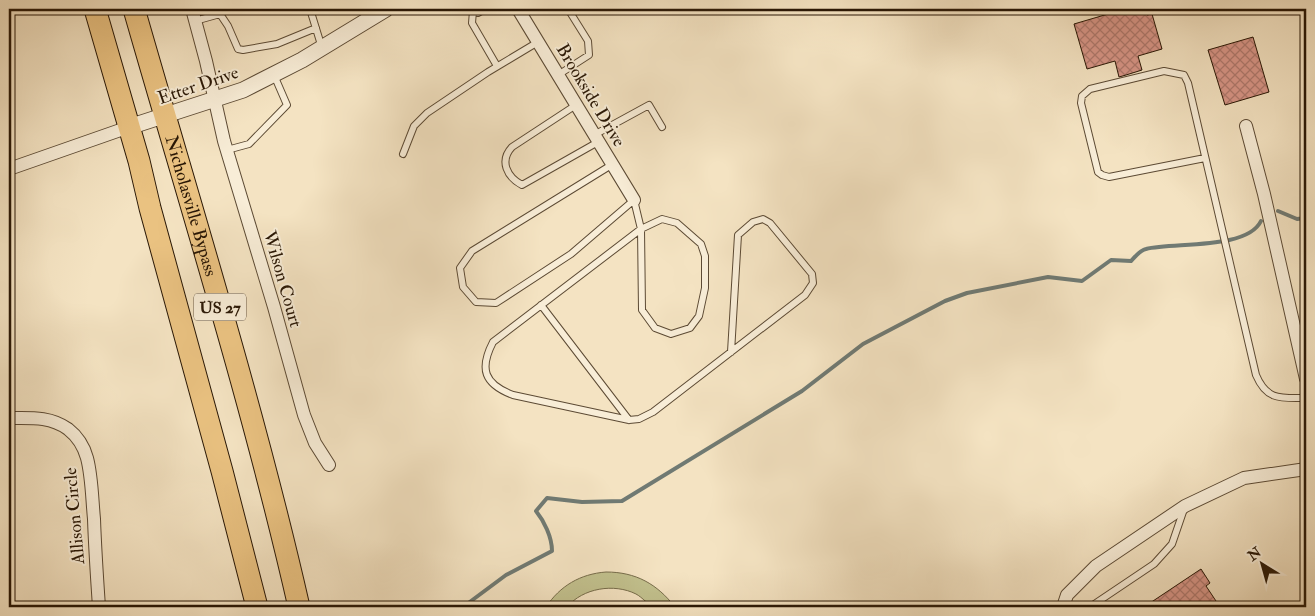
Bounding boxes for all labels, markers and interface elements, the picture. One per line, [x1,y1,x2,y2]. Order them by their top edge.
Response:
street label: Brookside Drive [551,39,631,151]
street label: Etter Drive [155,61,242,110]
street label: Nicholasville Bypass [159,133,222,279]
street label: Wilson Court [257,227,307,330]
road number: US 27 [194,294,246,320]
street label: Allison Circle [59,466,90,566]
north arrow [1238,538,1288,588]
text: N [1244,543,1265,565]

